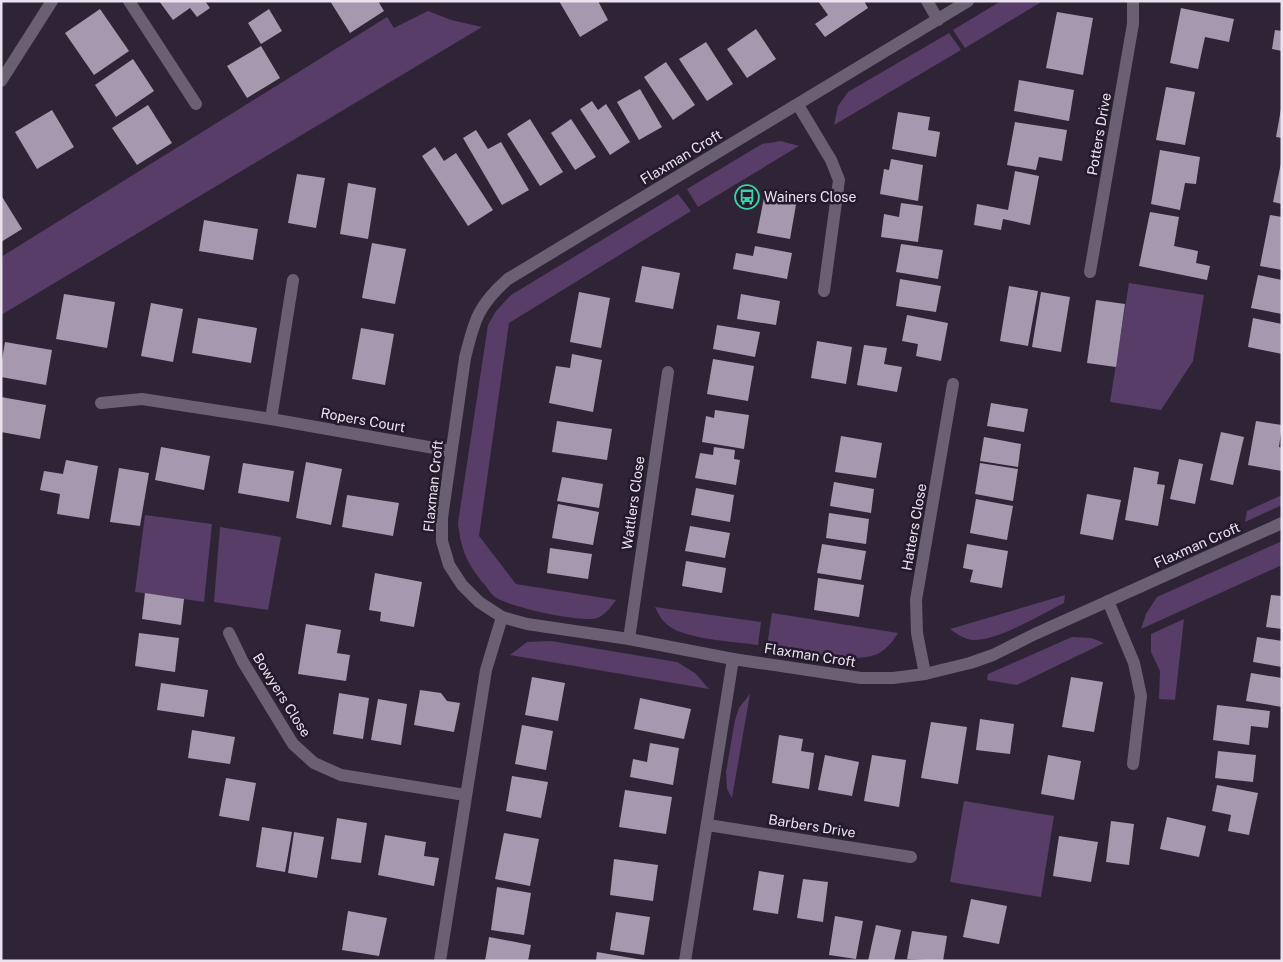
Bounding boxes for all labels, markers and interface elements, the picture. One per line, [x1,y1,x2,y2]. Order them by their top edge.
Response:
street label: Potters Drive [1084,91,1114,177]
street label: Flaxman Croft [637,126,725,188]
bus stop icon: Wainers Close [734,184,760,210]
place label: Wainers Close [764,189,856,205]
street label: Ropers Court [319,405,407,435]
street label: Flaxman Croft [420,439,446,533]
street label: Wattlers Close [619,455,648,551]
street label: Hatters Close [898,482,930,572]
street label: Flaxman Croft [1152,519,1242,571]
street label: Flaxman Croft [763,640,857,670]
street label: Bowyers Close [250,650,314,740]
street label: Barbers Drive [767,811,857,841]

